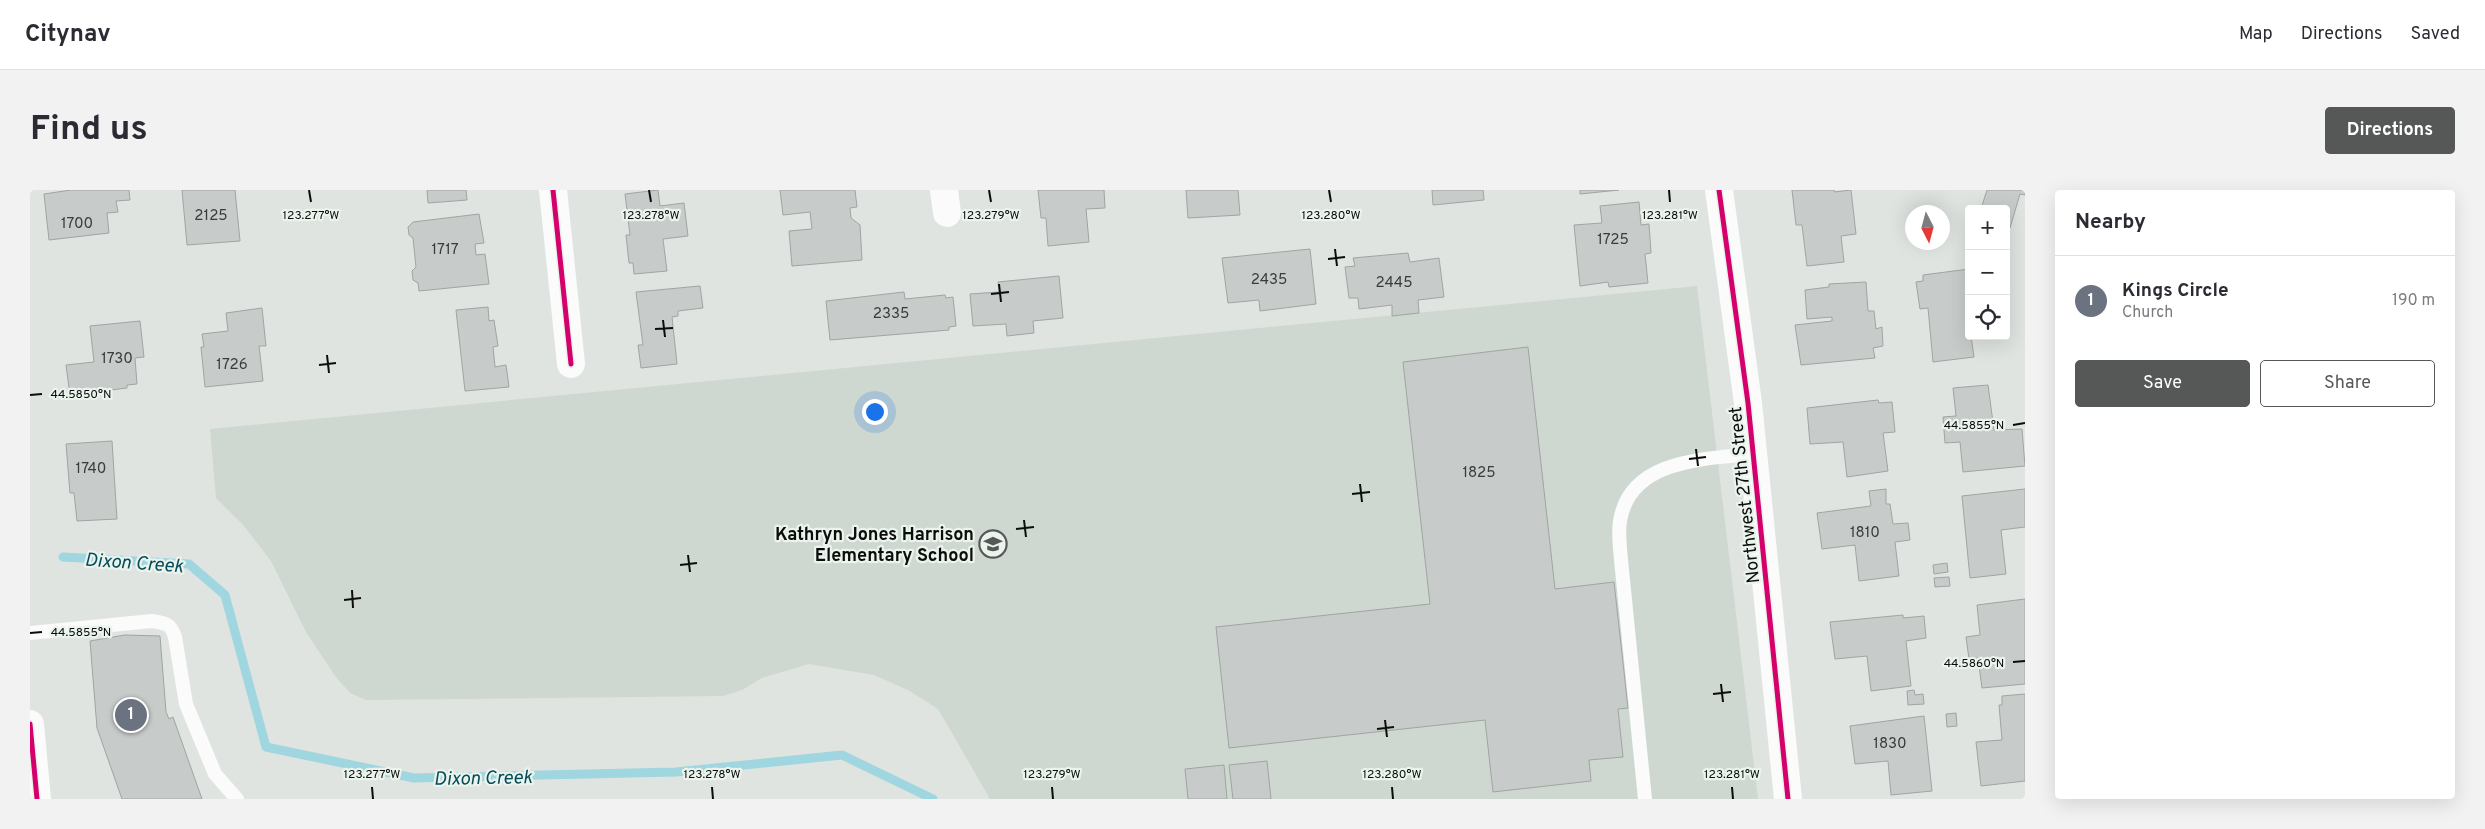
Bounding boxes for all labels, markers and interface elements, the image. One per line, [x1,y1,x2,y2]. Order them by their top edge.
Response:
text: Citynav [25,20,111,50]
text: Map [2239,23,2273,46]
text: Directions [2301,23,2383,46]
text: Saved [2411,23,2460,46]
button: Directions [2325,107,2455,154]
text: Find us [30,108,148,152]
north arrow [1905,205,1950,250]
map controls [1965,205,2010,340]
button: + [1965,205,2010,250]
house number: 2125 [194,207,228,226]
text: 123.277°W [283,208,339,224]
text: 123.278°W [622,208,680,224]
text: 123.279°W [962,208,1020,224]
text: 123.280°W [1302,208,1360,224]
text: 123.281°W [1642,208,1698,224]
text: Nearby [2075,209,2146,236]
house number: 1700 [61,215,93,234]
house number: 1725 [1597,231,1629,250]
house number: 1717 [432,241,459,260]
button: − [1965,250,2010,295]
house number: 2435 [1251,271,1287,290]
house number: 2445 [1376,274,1412,293]
text: Kings Circle [2122,279,2229,303]
text: 1 [2088,291,2094,311]
text: 190 m [2392,291,2435,311]
button: locate [1965,295,2010,340]
text: Church [2122,303,2173,323]
house number: 2335 [873,305,909,324]
house number: 1730 [101,350,133,369]
house number: 1726 [216,356,248,375]
button: Save [2075,360,2250,407]
button: Share [2260,360,2435,407]
text: 44.5850°N [51,387,111,403]
your location [862,399,888,425]
street label: Northwest 27th Street [1725,405,1766,585]
text: 44.5855°N [1944,418,2004,434]
house number: 1740 [76,460,106,479]
house number: 1825 [1463,464,1495,483]
place label: Kathryn Jones Harrison Elementary School [775,524,974,568]
house number: 1810 [1850,524,1880,543]
school or university icon: Kathryn Jones Harrison Elementary School [978,529,1008,559]
water label: Dixon Creek [84,549,184,579]
text: 44.5855°N [51,625,111,641]
text: 44.5860°N [1944,656,2004,672]
pin: 1 [115,696,147,734]
house number: 1830 [1873,735,1907,754]
water label: Dixon Creek [434,766,533,792]
text: 123.277°W [344,767,400,783]
text: 123.278°W [683,767,741,783]
text: 123.279°W [1023,767,1081,783]
text: 123.280°W [1363,767,1421,783]
text: 123.281°W [1704,767,1760,783]

